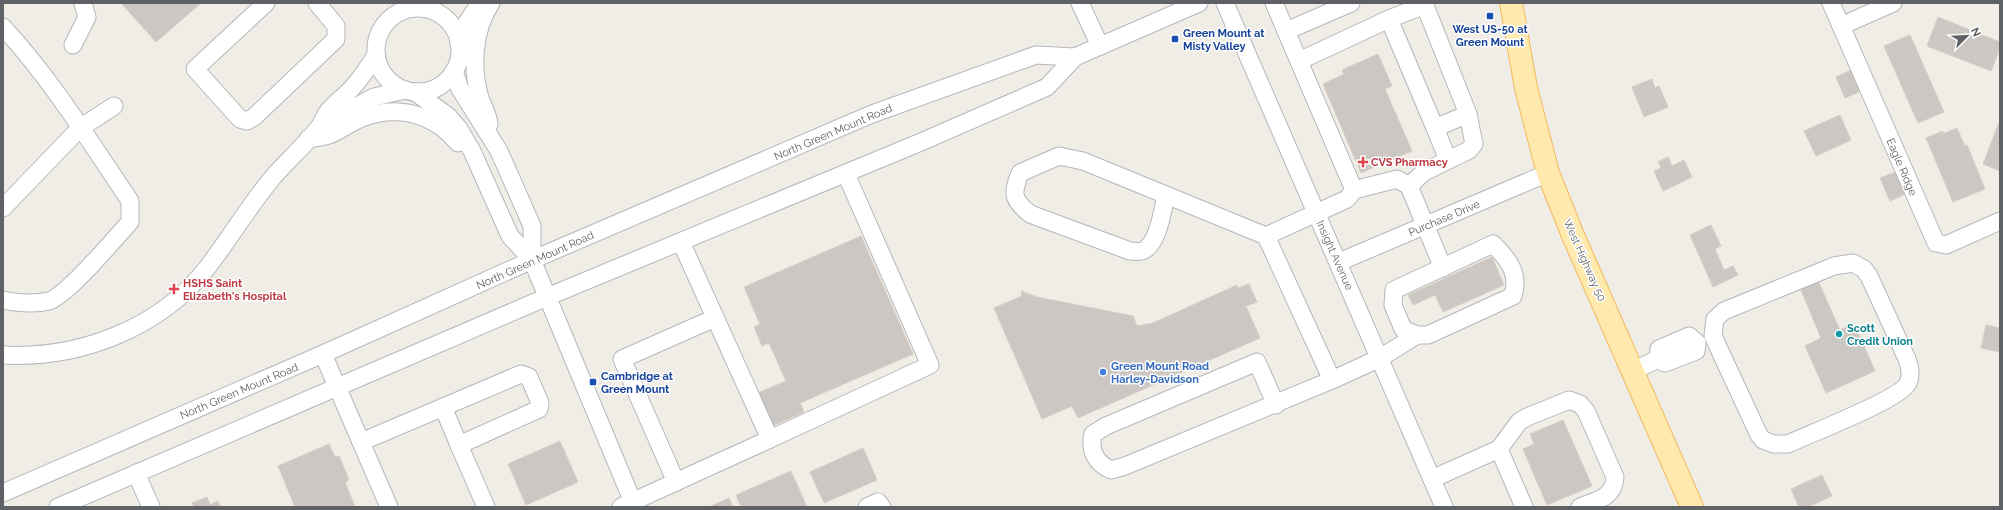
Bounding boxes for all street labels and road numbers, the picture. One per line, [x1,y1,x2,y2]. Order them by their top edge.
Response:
street label: North Green Mount Road [772,102,894,163]
street label: Eagle Ridge [1884,136,1920,198]
street label: Purchase Drive [1407,197,1482,239]
street label: West Highway 50 [1561,217,1609,303]
street label: Insight Avenue [1313,218,1356,292]
street label: North Green Mount Road [474,229,596,292]
street label: North Green Mount Road [178,361,300,422]

